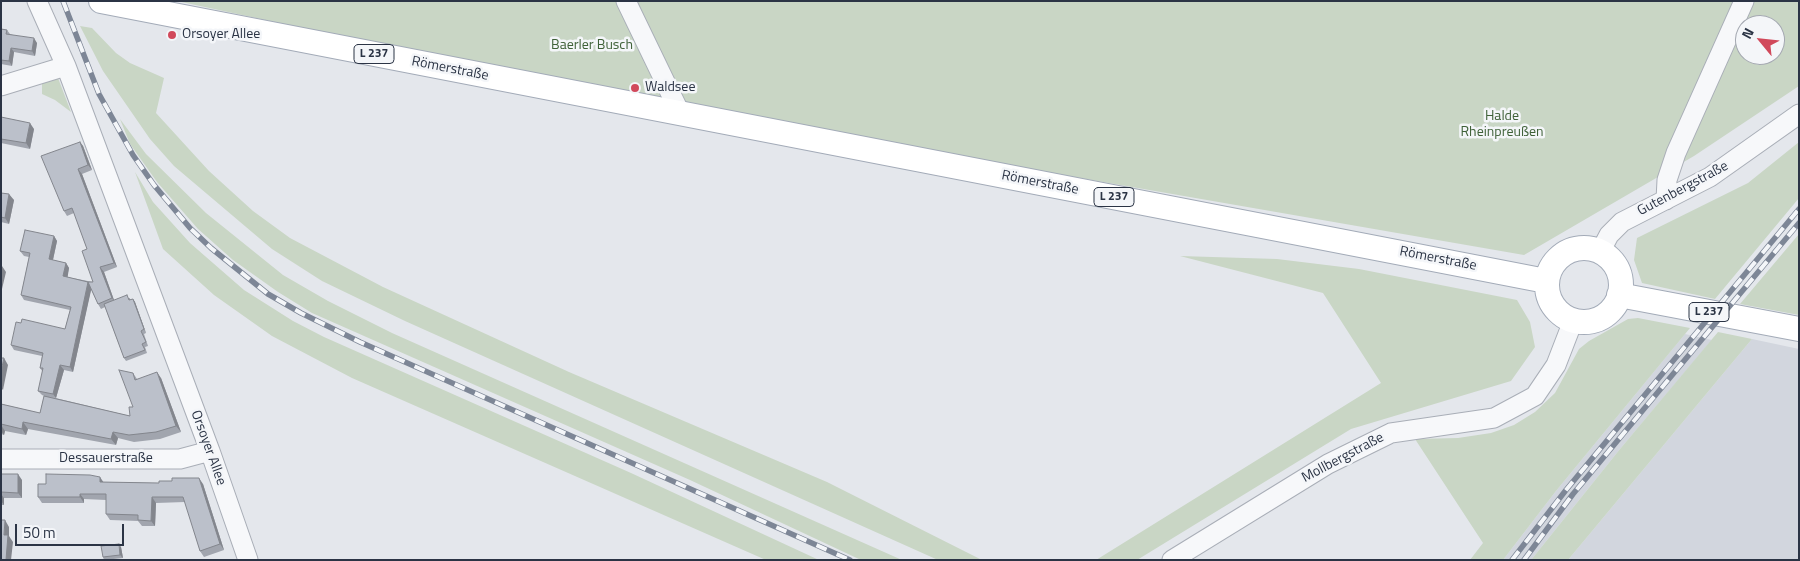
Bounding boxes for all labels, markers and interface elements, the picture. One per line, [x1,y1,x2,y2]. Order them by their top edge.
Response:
north arrow [1735,15,1785,65]
text: N [1736,24,1759,42]
place label: Orsoyer Allee [182,27,260,43]
marker: Orsoyer Allee [166,29,178,41]
park label: Baerler Busch [551,38,633,54]
road number: L 237 [354,44,394,64]
street label: Römerstraße [410,53,490,85]
place label: Waldsee [645,80,695,96]
marker: Waldsee [629,82,641,94]
park label: Halde Rheinpreußen [1460,109,1544,142]
street label: Gutenbergstraße [1635,158,1731,220]
street label: Römerstraße [1000,167,1080,199]
road number: L 237 [1094,188,1134,206]
street label: Römerstraße [1398,243,1478,275]
road number: L 237 [1689,302,1729,322]
street label: Orsoyer Allee [187,408,229,488]
street label: Mollbergstraße [1299,429,1387,487]
street label: Dessauerstraße [59,451,153,467]
scale bar [18,514,126,546]
text: 50 m [23,521,56,544]

